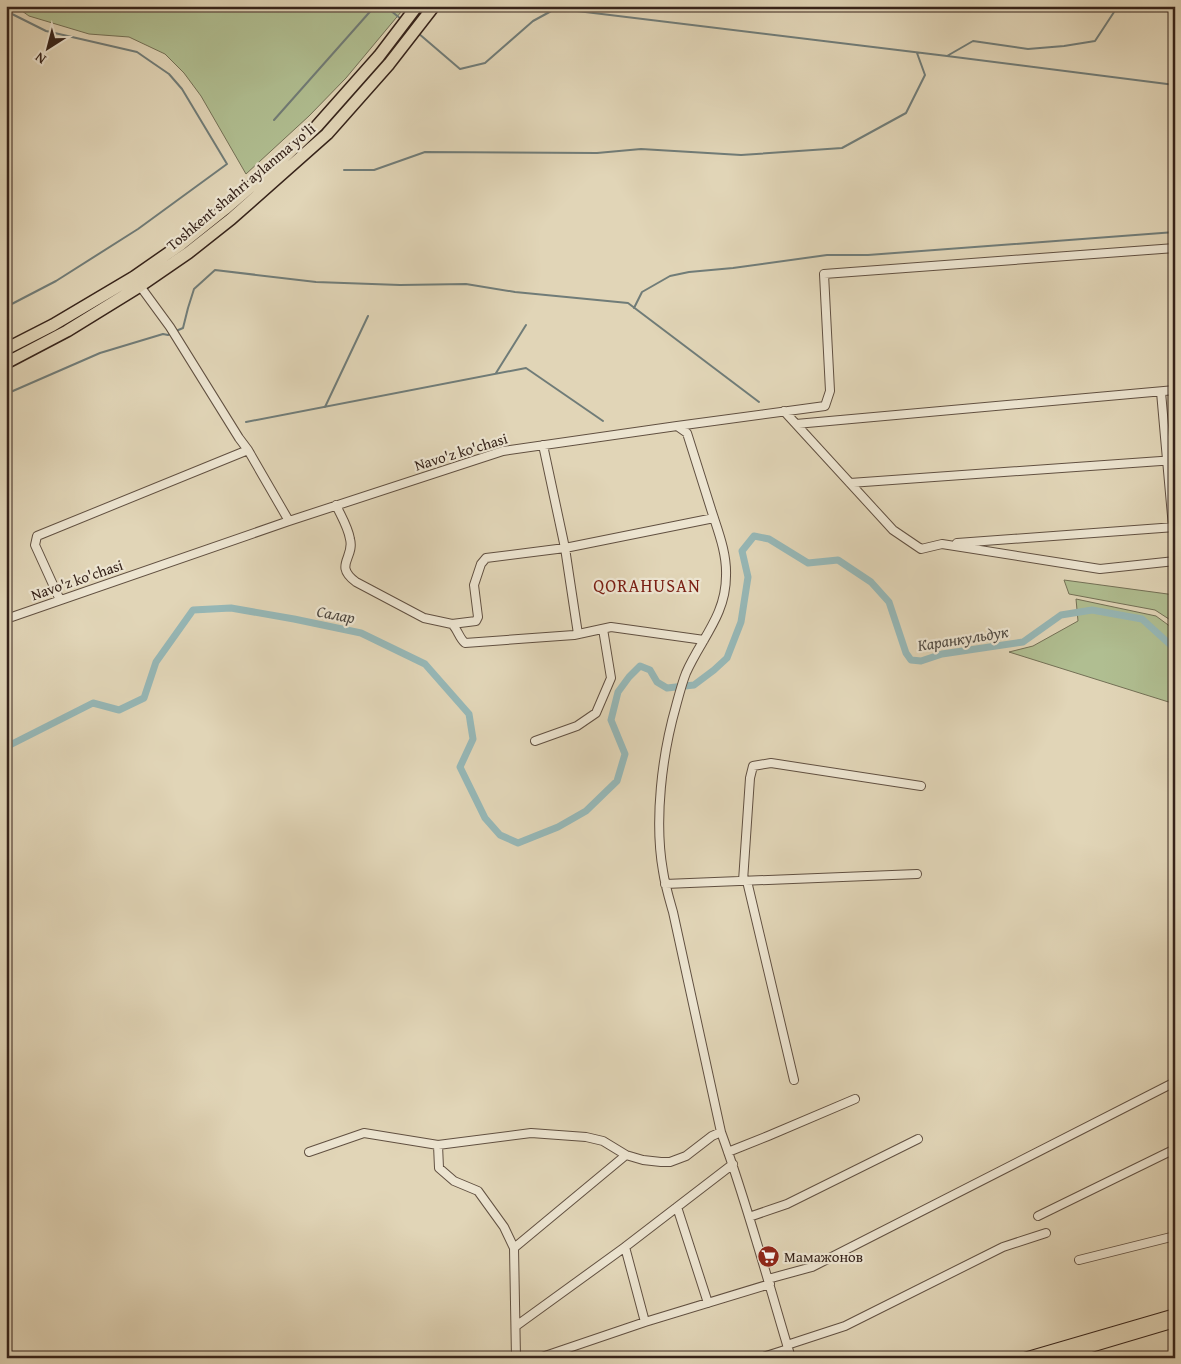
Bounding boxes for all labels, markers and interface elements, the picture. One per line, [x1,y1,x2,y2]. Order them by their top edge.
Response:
north arrow [22,22,72,72]
text: N [30,47,50,69]
street label: Toshkent shahri aylanma yoʻli [162,118,320,255]
street label: Navo'z ko'chasi [412,427,510,476]
street label: Navo'z ko'chasi [28,554,126,605]
district label: QORAHUSAN [593,572,701,599]
water label: Салар [315,599,358,630]
water label: Каранкульдук [916,619,1010,657]
supermarket icon: Мамажонов [756,1245,780,1269]
place label: Мамажонов [784,1246,863,1267]

